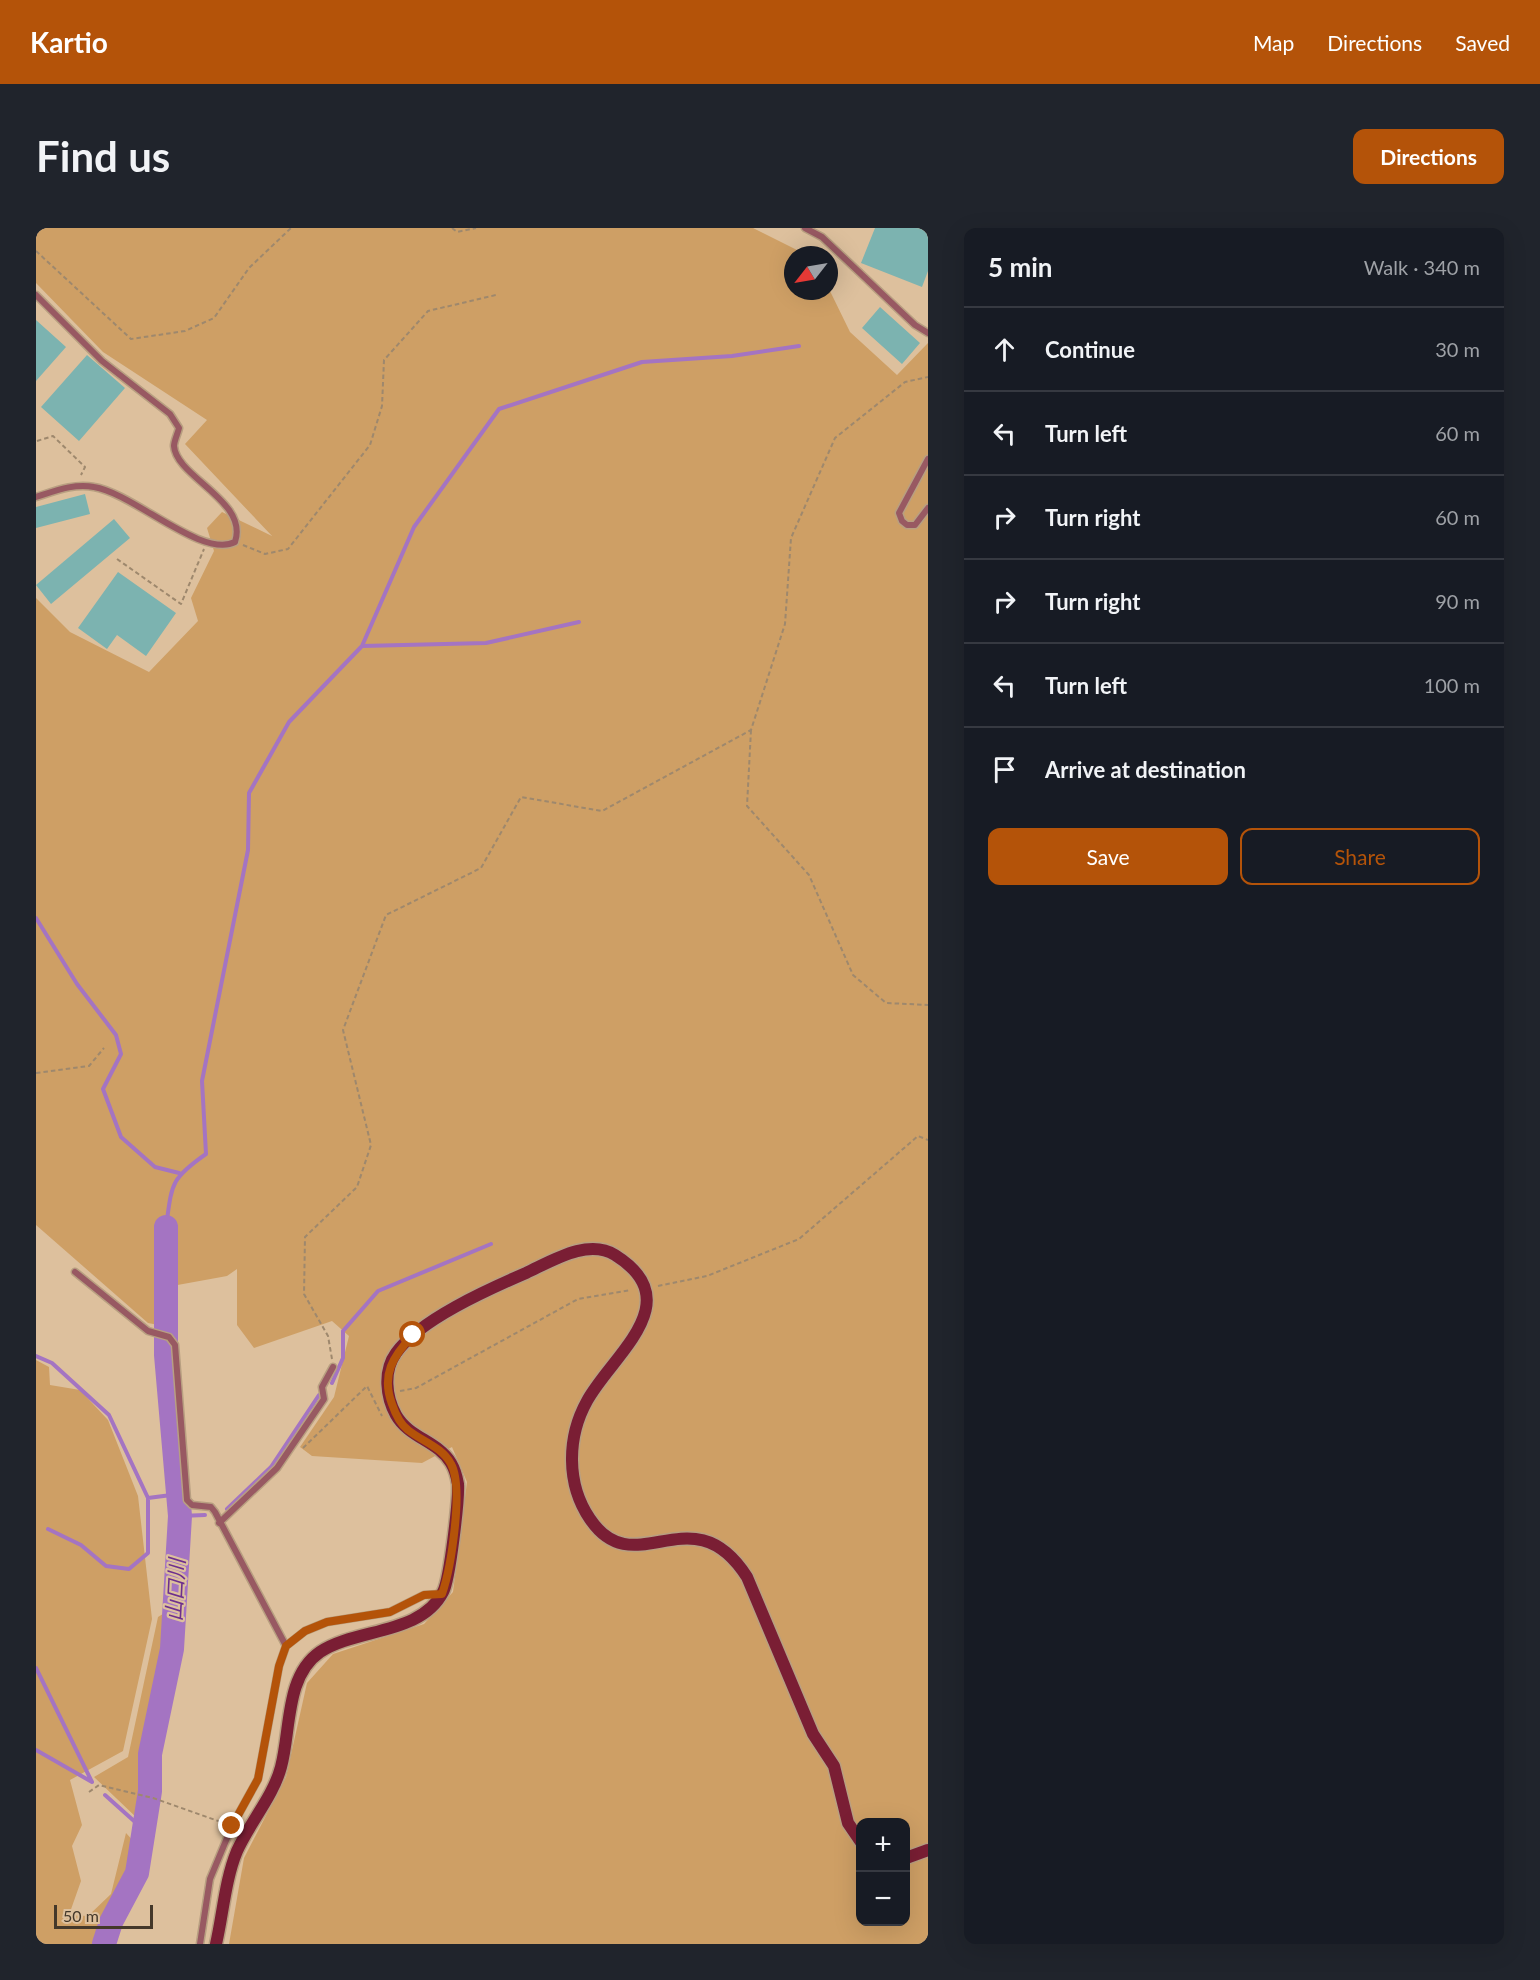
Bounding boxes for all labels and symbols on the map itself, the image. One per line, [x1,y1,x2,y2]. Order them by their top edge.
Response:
north arrow [784,246,838,300]
route start [399,1321,425,1347]
water label: 山口川 [160,1556,189,1622]
route end [218,1812,244,1838]
scale bar [54,1902,153,1930]

